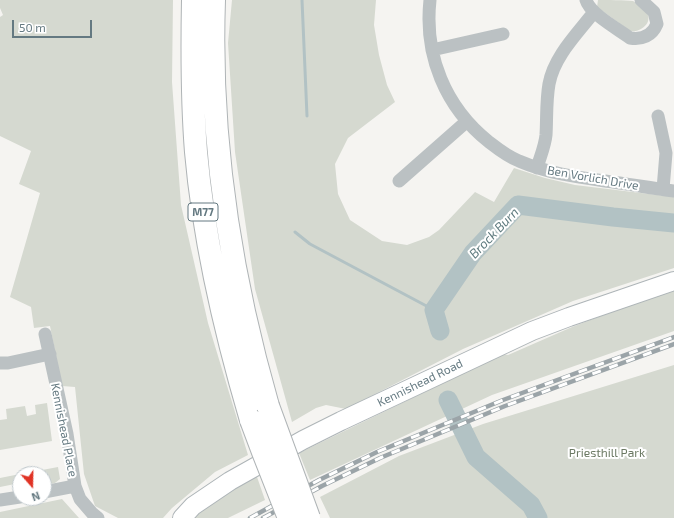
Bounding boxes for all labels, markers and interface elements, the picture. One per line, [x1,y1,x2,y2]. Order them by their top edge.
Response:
scale bar [14,12,94,38]
text: 50 m [19,20,46,34]
street label: Ben Vorlich Drive [546,163,640,193]
road number: M77 [188,203,218,221]
water label: Brock Burn [466,204,522,262]
street label: Kennishead Road [375,356,465,410]
street label: Kennishead Place [48,382,80,478]
park label: Priesthill Park [569,446,645,460]
north arrow [12,466,52,506]
text: N [30,489,42,504]

